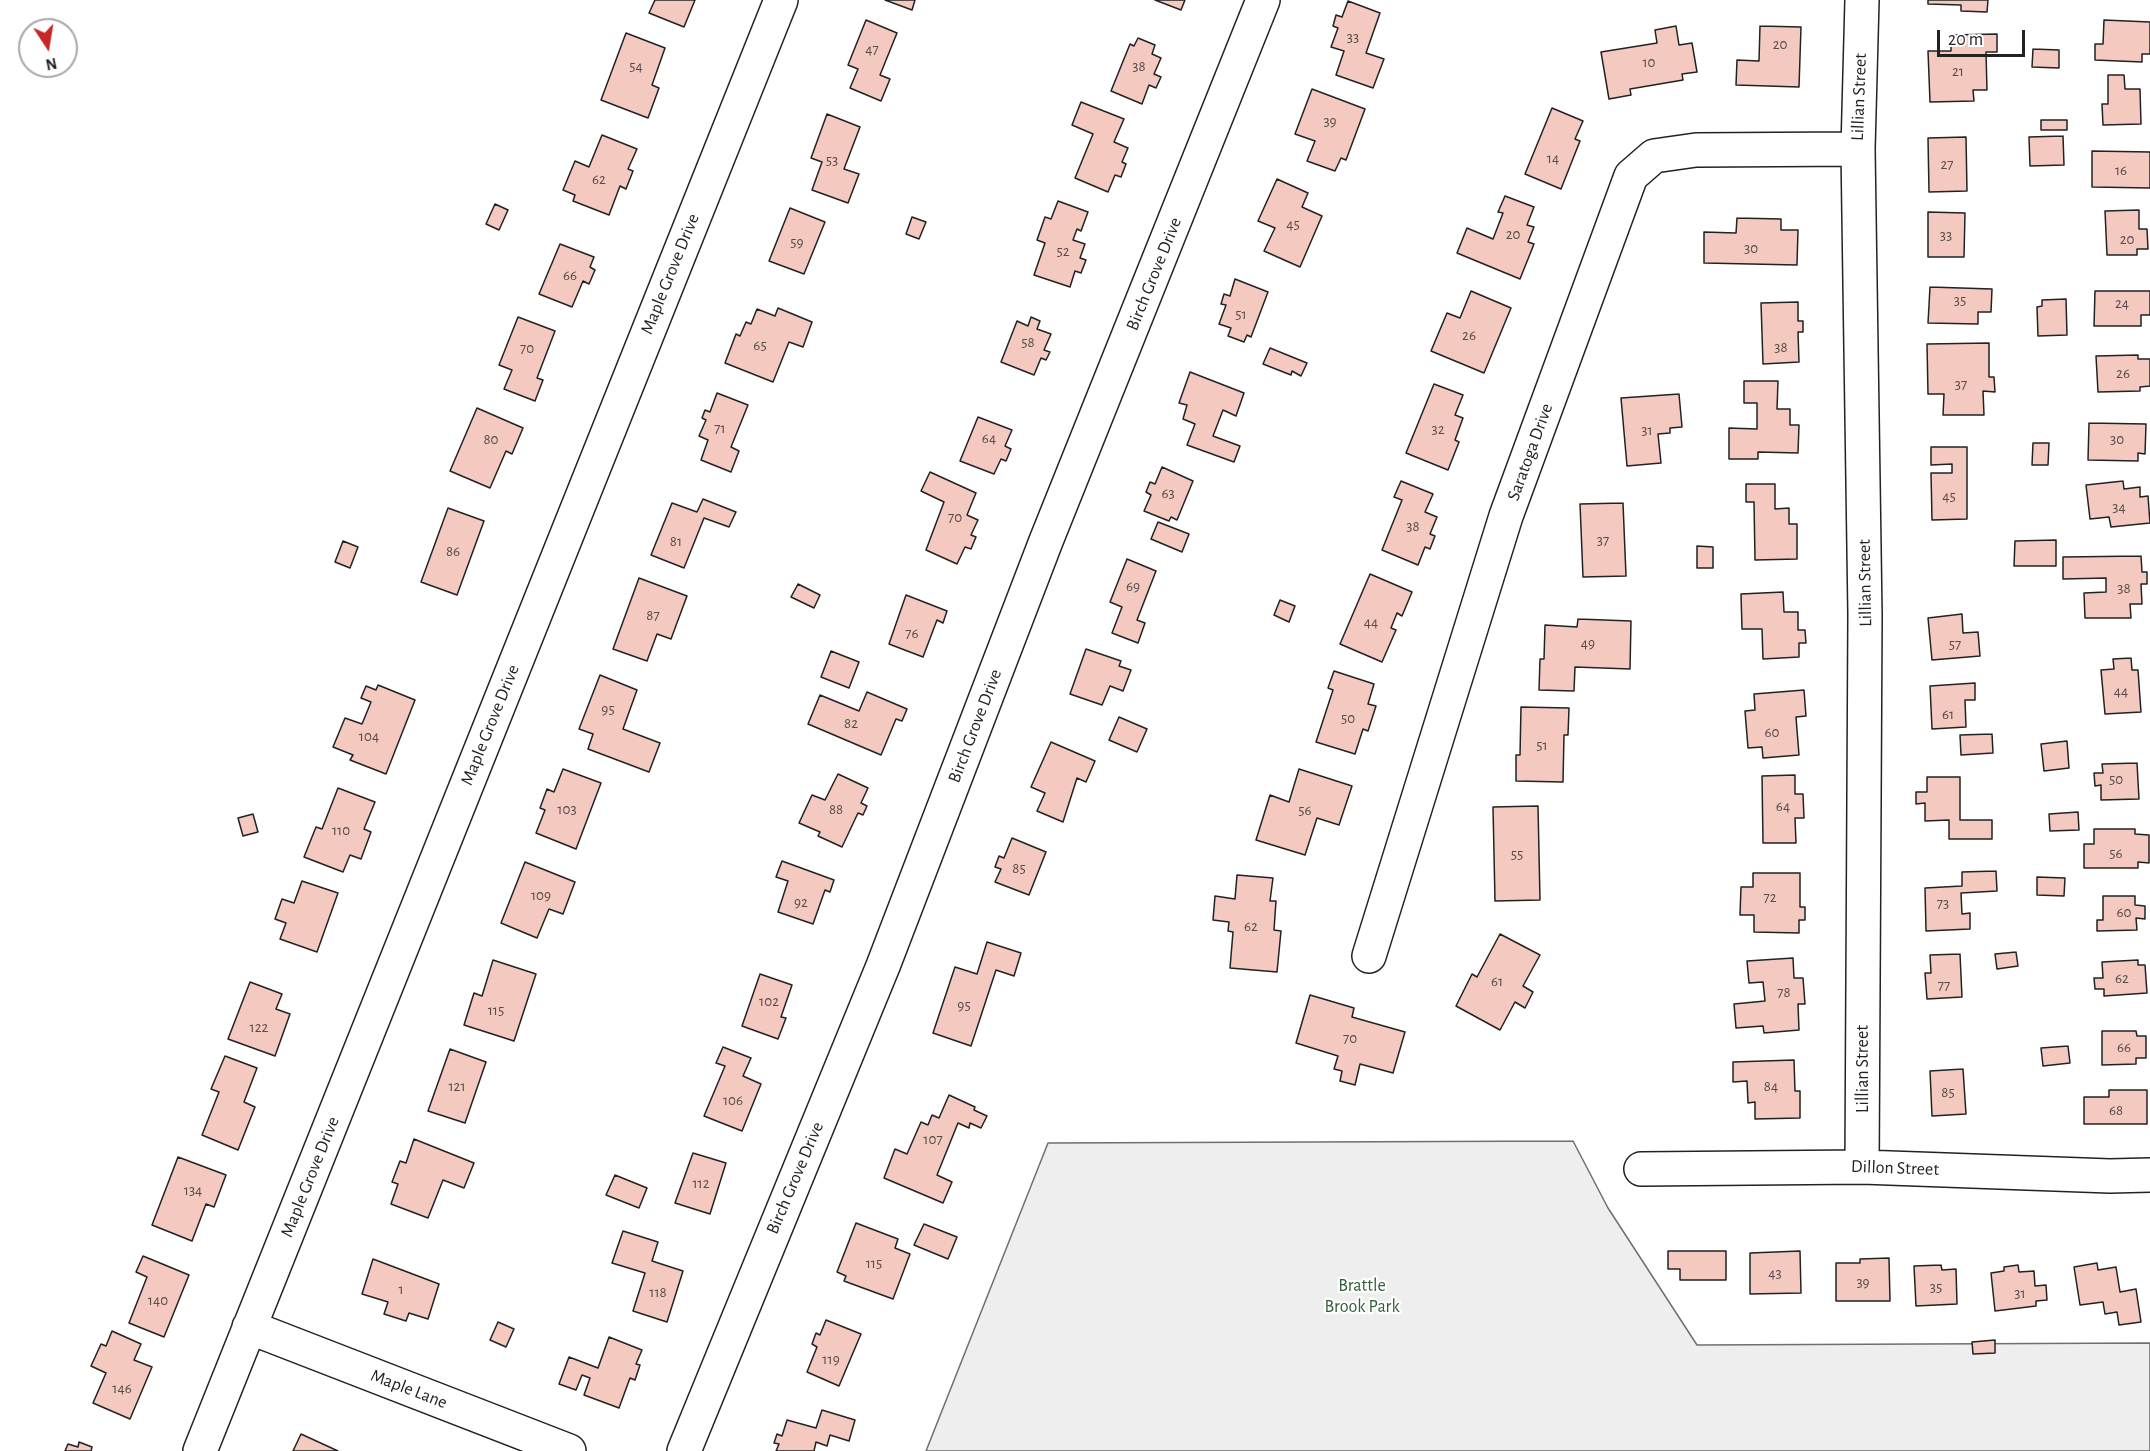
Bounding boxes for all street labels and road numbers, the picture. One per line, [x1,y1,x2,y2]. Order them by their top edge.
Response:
street label: Lillian Street [1847,53,1871,141]
street label: Maple Grove Drive [636,211,704,337]
street label: Birch Grove Drive [1122,214,1186,334]
street label: Saratoga Drive [1502,400,1558,504]
street label: Lillian Street [1853,539,1877,627]
street label: Maple Grove Drive [456,662,524,788]
street label: Birch Grove Drive [943,666,1007,786]
street label: Lillian Street [1852,1025,1874,1113]
street label: Maple Grove Drive [276,1114,344,1240]
street label: Birch Grove Drive [762,1119,828,1237]
street label: Dillon Street [1851,1156,1939,1180]
street label: Maple Lane [368,1365,450,1413]

